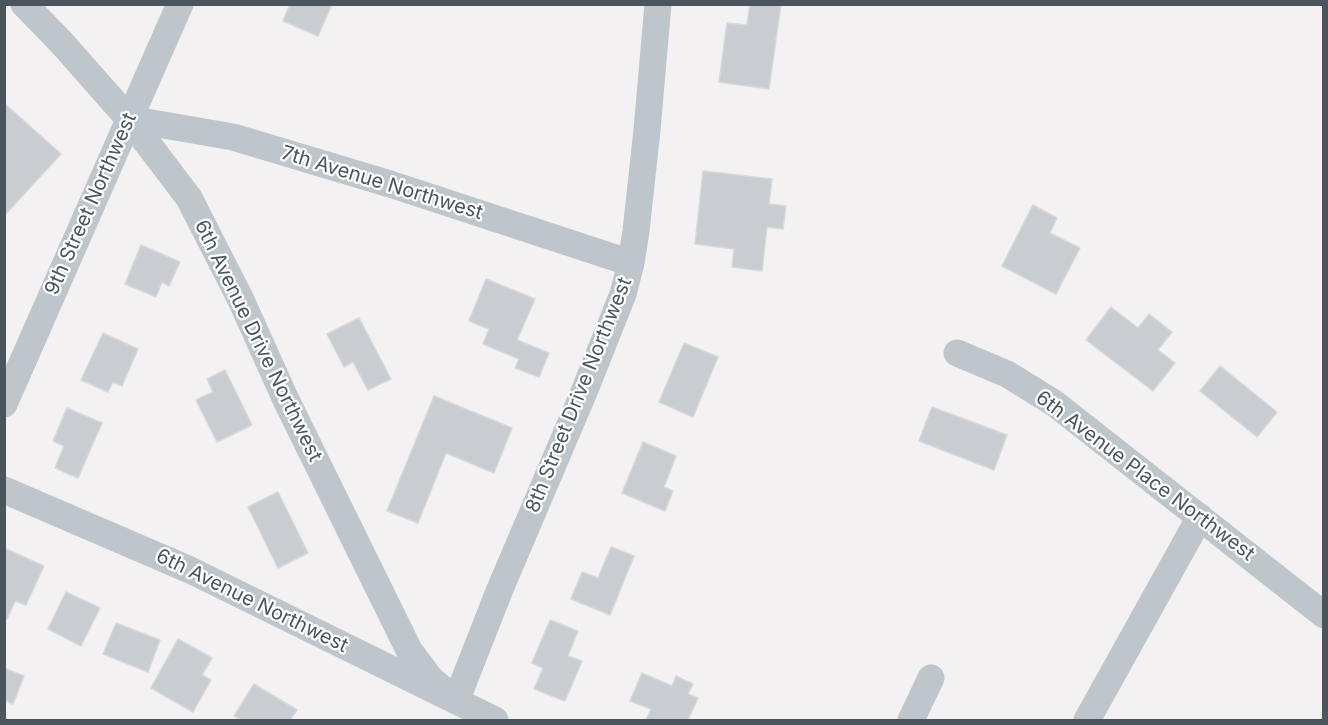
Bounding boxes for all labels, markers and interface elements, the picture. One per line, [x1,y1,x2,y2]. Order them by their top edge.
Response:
street label: 9th Street Northwest [40,109,142,299]
street label: 7th Avenue Northwest [278,141,486,225]
street label: 6th Avenue Drive Northwest [189,216,327,466]
street label: 8th Street Drive Northwest [521,274,637,516]
street label: 6th Avenue Place Northwest [1031,386,1259,566]
street label: 6th Avenue Northwest [152,544,352,658]

